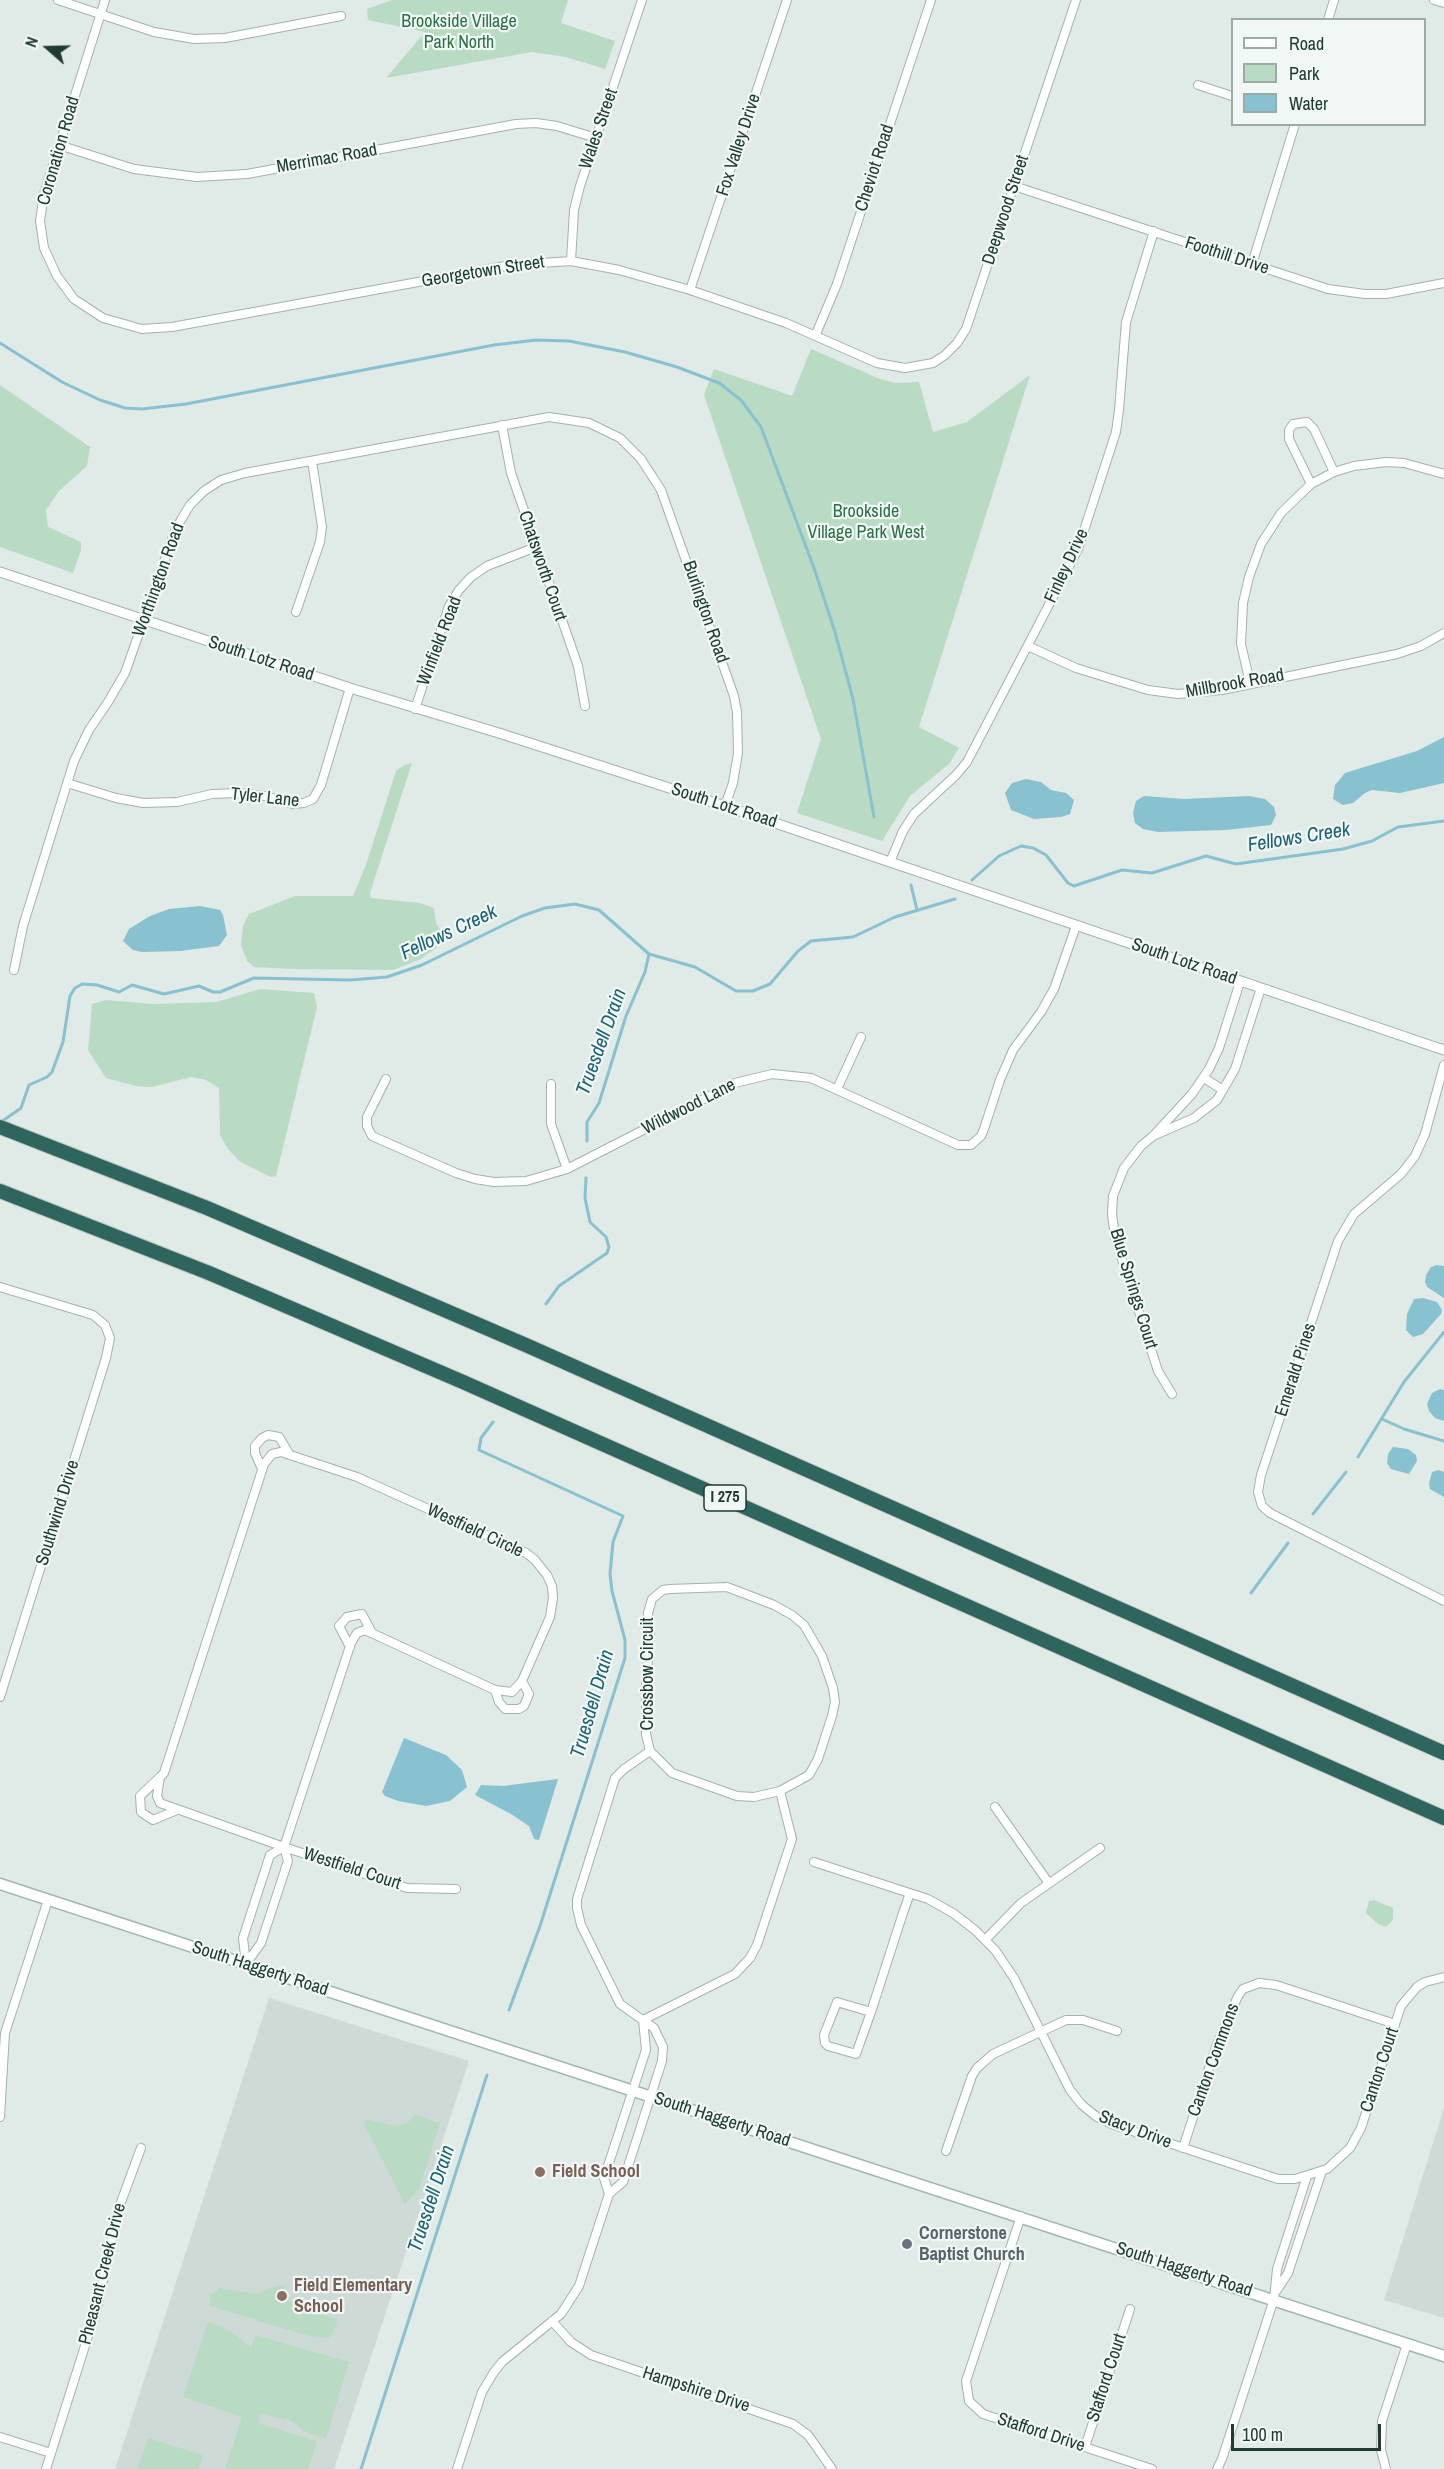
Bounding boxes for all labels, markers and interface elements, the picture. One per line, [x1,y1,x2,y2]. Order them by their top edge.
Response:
park label: Brookside Village Park North [401,11,517,54]
north arrow [18,18,78,78]
legend [1231,18,1426,126]
text: Road [1289,31,1324,56]
text: N [19,34,43,50]
text: Park [1289,61,1319,86]
street label: Wales Street [575,86,623,172]
street label: Fox Valley Drive [712,91,766,199]
text: Water [1289,91,1328,116]
street label: Coronation Road [33,94,85,208]
street label: Cheviot Road [851,122,899,214]
street label: Merrimac Road [275,140,379,178]
street label: Deepwood Street [978,152,1034,268]
street label: Foothill Drive [1182,232,1272,280]
street label: Georgetown Street [420,252,546,292]
park label: Brookside Village Park West [808,501,924,544]
street label: Chatsworth Court [513,508,571,624]
street label: Worthington Road [128,520,190,640]
street label: Finley Drive [1040,525,1094,607]
street label: Burlington Road [677,558,733,666]
street label: Winfield Road [413,593,467,689]
street label: South Lotz Road [205,632,317,686]
street label: Millbrook Road [1184,665,1286,703]
street label: South Lotz Road [668,779,780,833]
street label: Tyler Lane [230,784,300,812]
water label: Fellows Creek [1246,818,1352,858]
water label: Fellows Creek [397,900,501,966]
street label: South Lotz Road [1128,934,1240,990]
water label: Truesdell Drain [572,986,632,1098]
street label: Wildwood Lane [639,1074,739,1140]
street label: Blue Springs Court [1104,1226,1162,1352]
street label: Emerald Pines [1271,1321,1321,1419]
street label: Southwind Drive [32,1458,84,1568]
road number: I 275 [704,1485,746,1511]
street label: Westfield Circle [423,1499,527,1563]
street label: Crossbow Circuit [637,1617,659,1731]
water label: Truesdell Drain [566,1647,620,1761]
street label: Westfield Court [300,1843,404,1895]
street label: South Haggerty Road [189,1937,331,2001]
street label: Canton Commons [1184,2000,1244,2120]
street label: Canton Court [1356,2025,1404,2115]
street label: South Haggerty Road [651,2088,793,2152]
street label: Stacy Drive [1096,2106,1174,2154]
water label: Truesdell Drain [403,2142,461,2256]
place label: Field School [552,2161,640,2183]
marker: Field School [533,2165,547,2179]
street label: Pheasant Creek Drive [75,2201,131,2347]
place label: Cornerstone Baptist Church [919,2223,1025,2266]
marker: Cornerstone Baptist Church [900,2237,914,2251]
street label: South Haggerty Road [1113,2238,1255,2302]
place label: Field Elementary School [294,2275,412,2318]
marker: Field Elementary School [275,2289,289,2303]
street label: Stafford Court [1083,2331,1131,2425]
street label: Hampshire Drive [640,2362,752,2418]
street label: Stafford Drive [994,2409,1088,2457]
scale bar [1234,2412,1384,2450]
text: 100 m [1242,2422,1283,2447]

